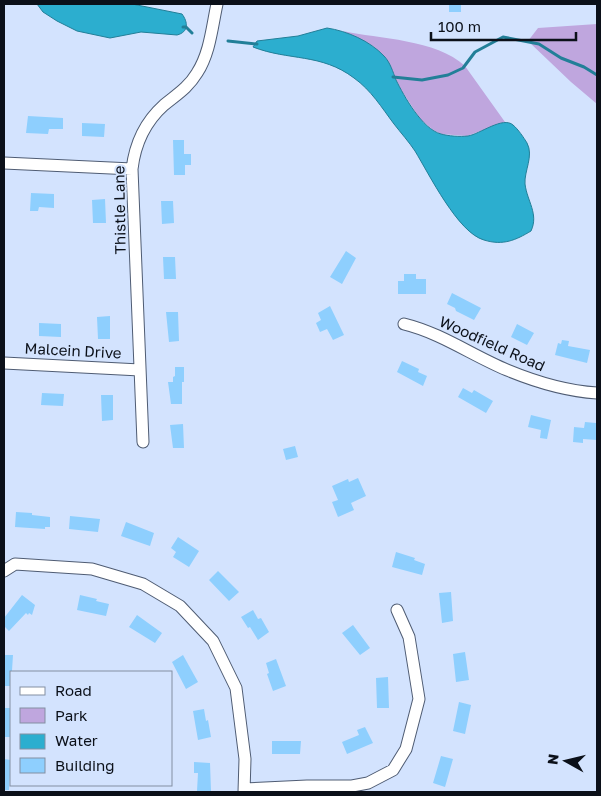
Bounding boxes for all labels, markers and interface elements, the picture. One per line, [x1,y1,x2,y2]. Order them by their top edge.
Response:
scale bar [431,10,576,42]
text: 100 m [438,17,481,35]
street label: Thistle Lane [109,165,129,255]
street label: Woodfield Road [437,312,548,374]
street label: Malcein Drive [24,338,122,362]
legend [10,671,172,786]
text: Road [55,681,92,699]
text: Park [55,706,88,724]
text: Water [55,731,98,749]
north arrow [541,736,591,786]
text: N [543,753,562,766]
text: Building [55,756,115,774]

